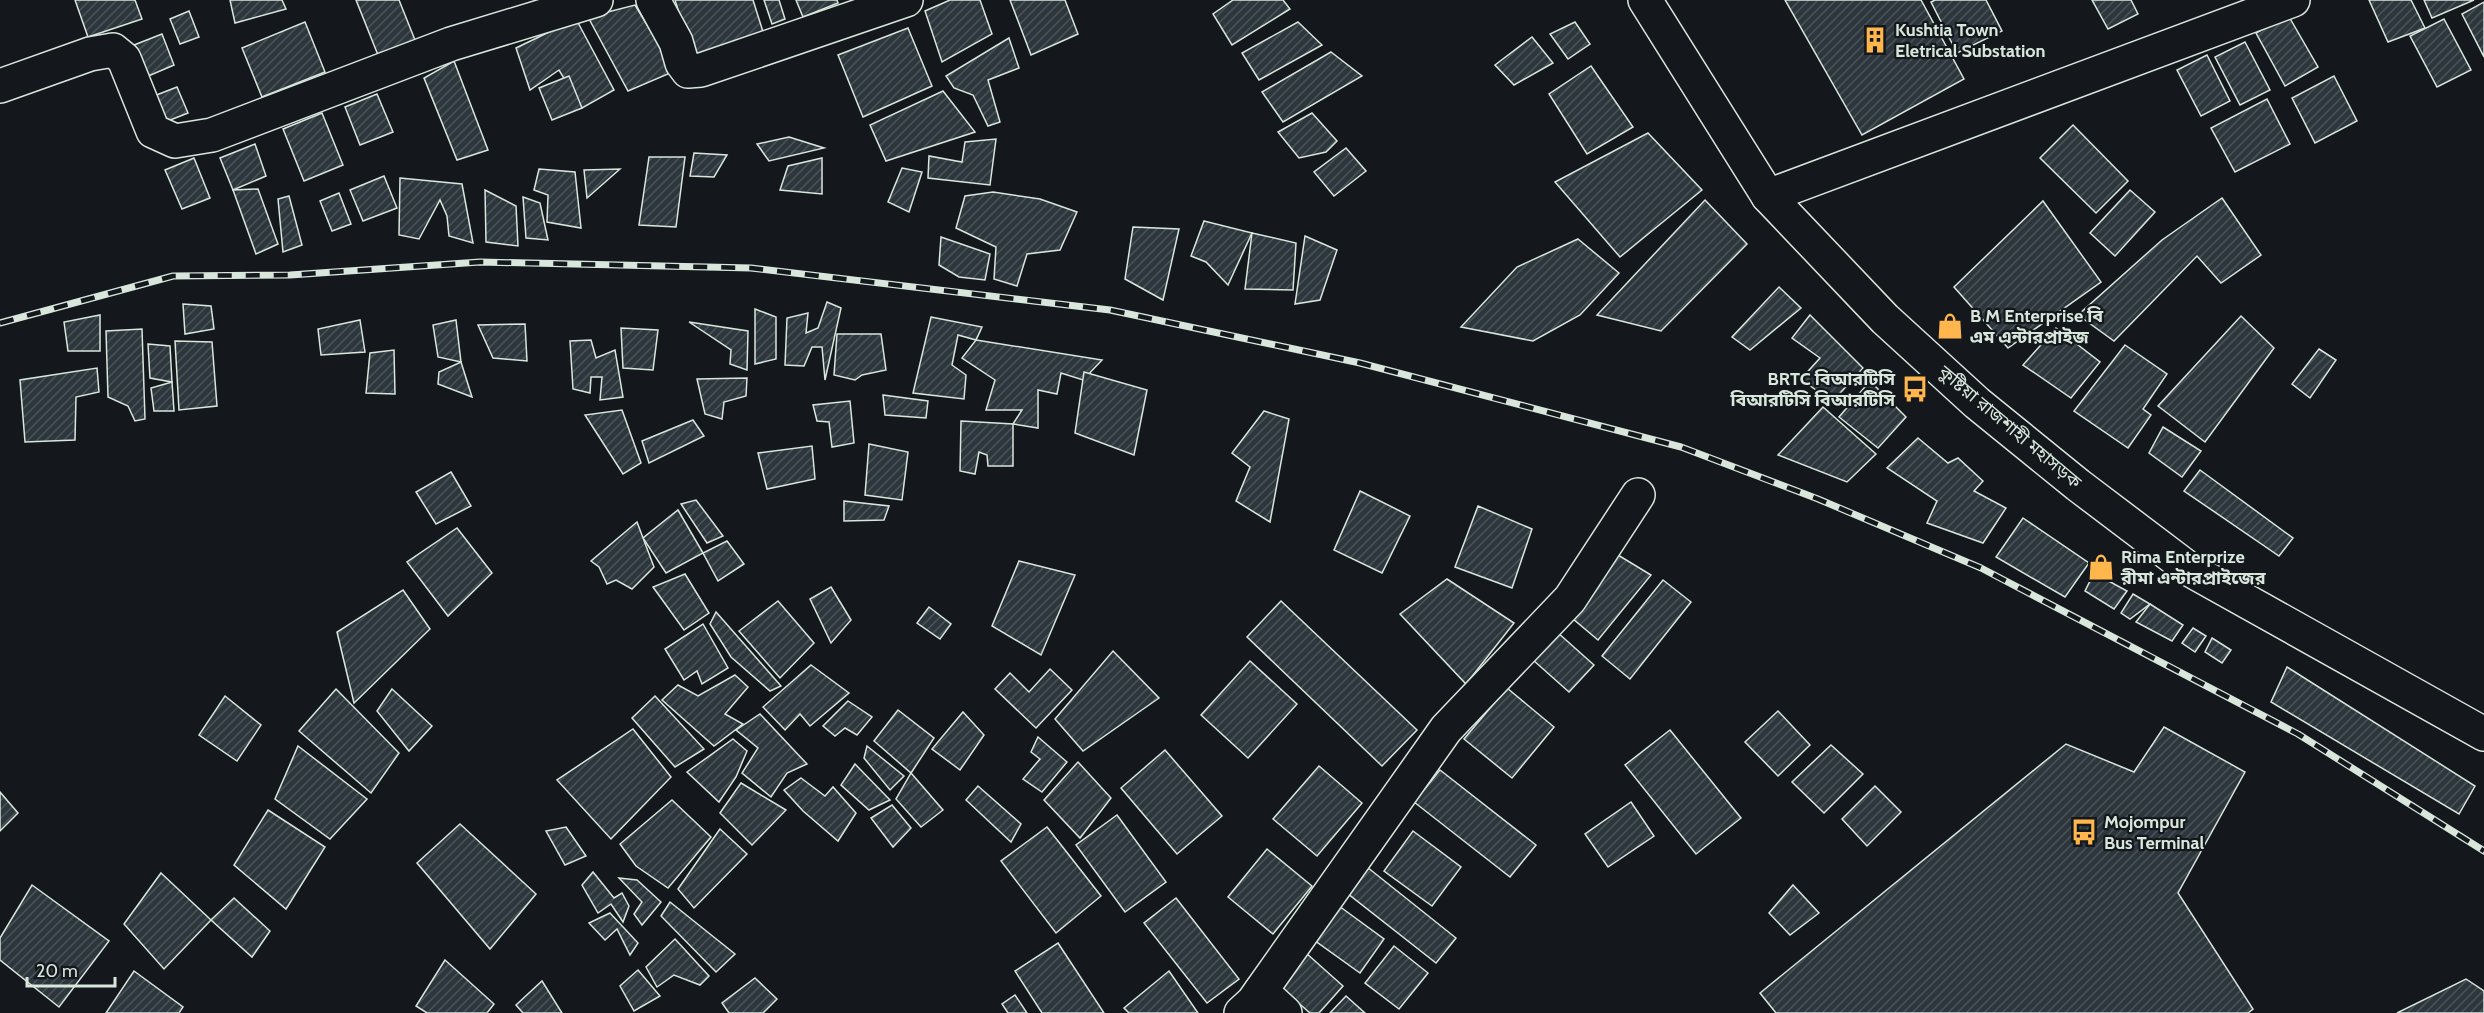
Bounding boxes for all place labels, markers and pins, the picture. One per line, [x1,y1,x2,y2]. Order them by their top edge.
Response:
place label: Kushtia Town Eletrical Substation [1895,19,2045,62]
building icon: Kushtia Town Eletrical Substation [1860,25,1890,55]
place label: B M Enterprise বি এম এন্টারপ্রাইজ [1970,305,2104,348]
shop icon: B M Enterprise বি এম এন্টারপ্রাইজ [1935,311,1965,341]
place label: BRTC বিআরটিসি বিআরটিসি বিআরটিসি [1729,368,1895,411]
bus stop icon: BRTC বিআরটিসি বিআরটিসি বিআরটিসি [1900,374,1930,404]
place label: Rima Enterprize রীমা এন্টারপ্রাইজের [2120,546,2267,589]
shop icon: Rima Enterprize রীমা এন্টারপ্রাইজের [2086,552,2116,582]
place label: Mojompur Bus Terminal [2104,811,2204,854]
bus stop icon: Mojompur Bus Terminal [2069,817,2099,847]

